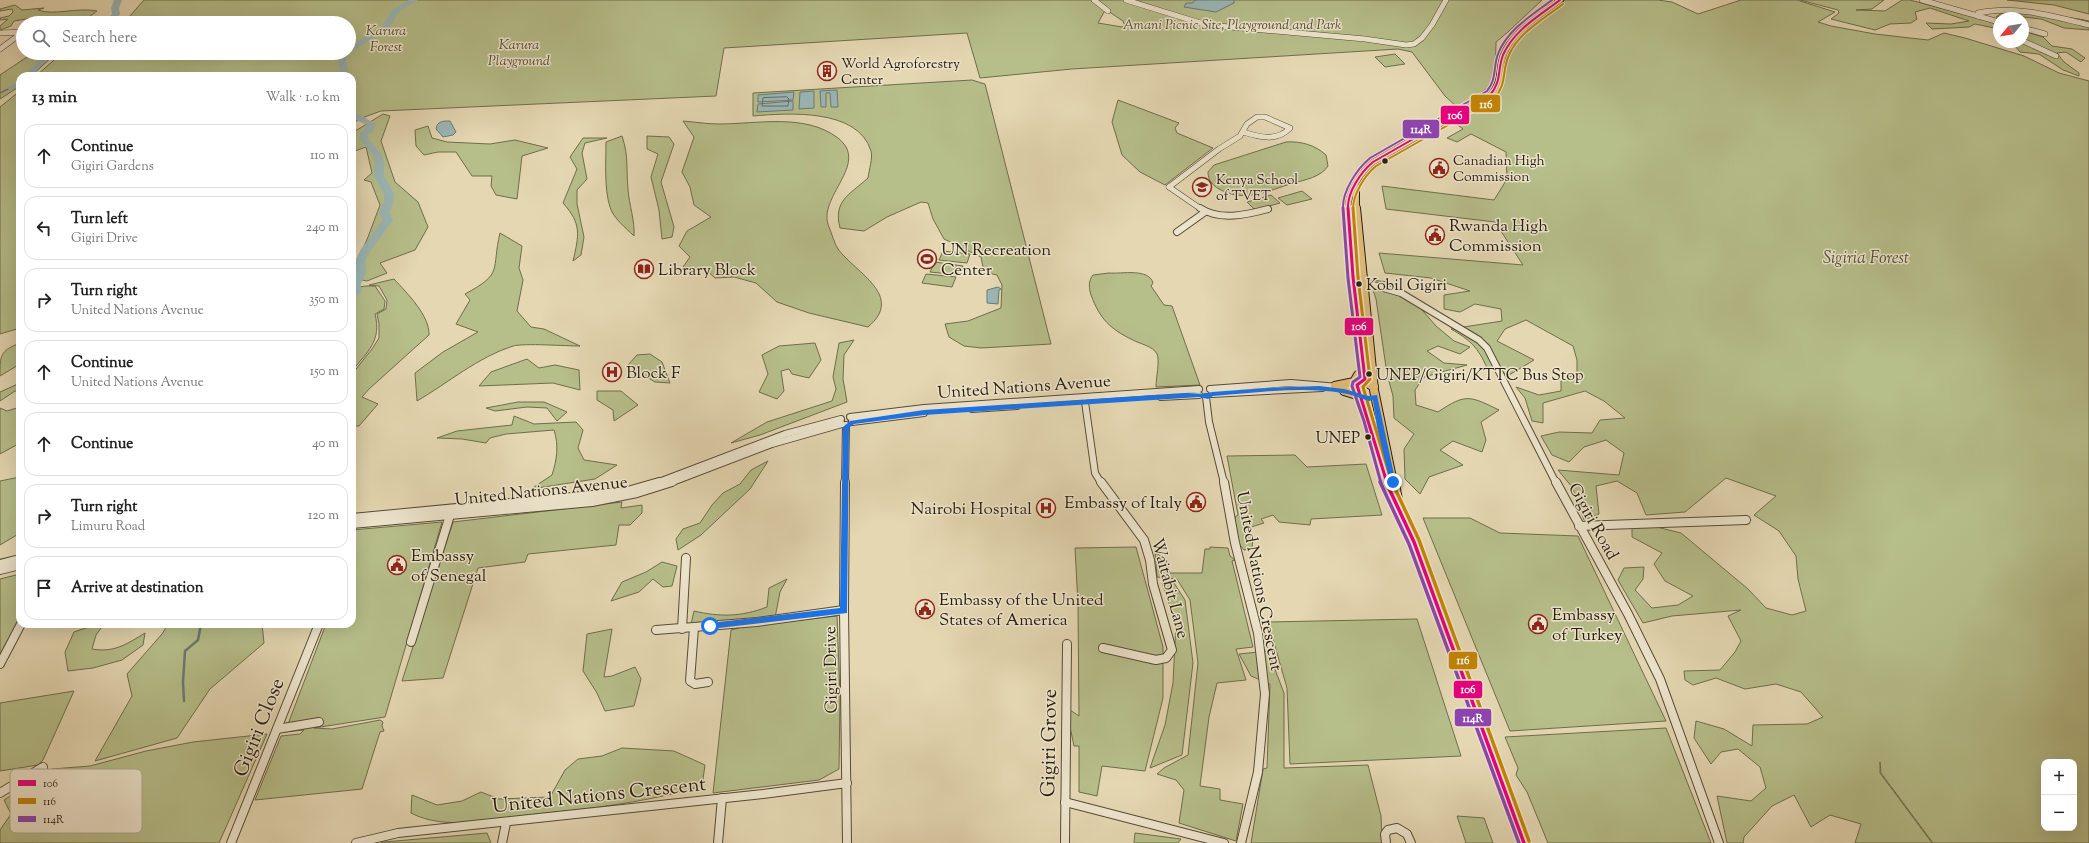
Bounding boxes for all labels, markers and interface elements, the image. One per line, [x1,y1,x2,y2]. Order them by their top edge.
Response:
north arrow [1993,12,2029,48]
search box [16,16,356,60]
park label: Amani Picnic Site, Playground and Park [1123,16,1342,36]
park label: Karura Forest [366,22,406,58]
icon: search [30,27,52,49]
text: Search here [62,28,137,49]
park label: Karura Playground [488,36,550,72]
place label: World Agroforestry Center [841,55,960,91]
building icon: World Agroforestry Center [816,60,838,82]
text: 13 min [32,86,77,110]
text: Walk · 1.0 km [266,89,340,107]
line badge: 116 [1470,94,1501,113]
text: 116 [1479,97,1493,113]
line badge: 106 [1440,105,1470,125]
text: 106 [1447,108,1463,124]
line badge: 114R [1402,119,1440,139]
text: 114R [1410,122,1433,138]
text: Continue [71,137,133,158]
icon: ahead [33,145,55,167]
text: 110 m [310,147,339,165]
place label: Canadian High Commission [1453,152,1545,188]
unlabelled marker [1380,156,1390,166]
public building icon: Canadian High Commission [1428,157,1450,179]
text: Gigiri Gardens [71,158,154,176]
place label: Kenya School of TVET [1216,171,1298,207]
school or university icon: Kenya School of TVET [1191,176,1213,198]
text: Turn left [71,209,128,230]
place label: Rwanda High Commission [1449,215,1548,259]
icon: left [33,217,55,239]
text: 240 m [306,219,339,237]
public building icon: Rwanda High Commission [1424,224,1446,246]
text: Gigiri Drive [71,230,138,248]
place label: UN Recreation Center [941,239,1051,283]
park label: Sigiria Forest [1823,247,1909,271]
sports icon: UN Recreation Center [916,248,938,270]
library icon: Library Block [633,258,655,280]
place label: Library Block [658,259,756,283]
place label: Kobil Gigiri [1366,275,1447,298]
marker: Kobil Gigiri [1354,279,1364,289]
text: Turn right [71,281,137,302]
icon: right [33,289,55,311]
text: 350 m [309,291,339,309]
text: United Nations Avenue [71,302,204,320]
line badge: 106 [1344,317,1374,336]
text: 106 [1351,319,1367,335]
text: Continue [71,353,133,374]
icon: ahead [33,361,55,383]
hospital icon: Block F [601,361,623,383]
place label: Block F [626,362,681,386]
text: 150 m [310,363,339,381]
place label: UNEP/Gigiri/KTTC Bus Stop [1376,365,1584,388]
marker: UNEP/Gigiri/KTTC Bus Stop [1364,369,1374,379]
street label: United Nations Avenue [937,370,1112,406]
text: United Nations Avenue [71,374,204,392]
place label: UNEP [1316,428,1360,451]
marker: UNEP [1363,432,1373,442]
icon: ahead [33,433,55,455]
text: Continue [71,434,133,455]
text: 40 m [312,435,339,453]
street label: United Nations Avenue [454,471,629,513]
route end [1384,473,1402,491]
street label: Gigiri Road [1561,479,1623,565]
street label: United Nations Crescent [1229,489,1287,674]
public building icon: Embassy of Italy [1185,491,1207,513]
place label: Embassy of Italy [1064,492,1183,516]
text: Turn right [71,497,137,518]
hospital icon: Nairobi Hospital [1035,497,1057,519]
place label: Nairobi Hospital [911,498,1032,522]
icon: right [33,505,55,527]
text: 120 m [308,507,339,525]
text: Limuru Road [71,518,145,536]
street label: Waitabit Lane [1144,536,1194,642]
place label: Embassy of Senegal [411,545,487,589]
public building icon: Embassy of Senegal [386,554,408,576]
icon: arrive [33,577,55,599]
text: Arrive at destination [71,578,204,599]
place label: Embassy of the United States of America [939,589,1104,633]
public building icon: Embassy of the United States of America [914,598,936,620]
place label: Embassy of Turkey [1552,604,1623,648]
public building icon: Embassy of Turkey [1527,613,1549,635]
route start [701,617,719,635]
street label: Gigiri Drive [819,626,845,714]
line badge: 116 [1448,651,1478,670]
text: 116 [1456,653,1470,669]
street label: Gigiri Close [227,674,293,782]
line badge: 106 [1453,680,1483,699]
text: 106 [1460,682,1476,698]
street label: Gigiri Grove [1035,689,1066,797]
line badge: 114R [1454,708,1492,727]
text: 114R [1462,711,1485,727]
map controls [2041,759,2077,831]
button: + [2041,759,2077,795]
legend [10,769,142,833]
street label: United Nations Crescent [491,771,708,822]
text: 106 [43,776,58,792]
text: 116 [43,794,56,810]
button: − [2041,795,2077,831]
text: 114R [43,812,64,828]

